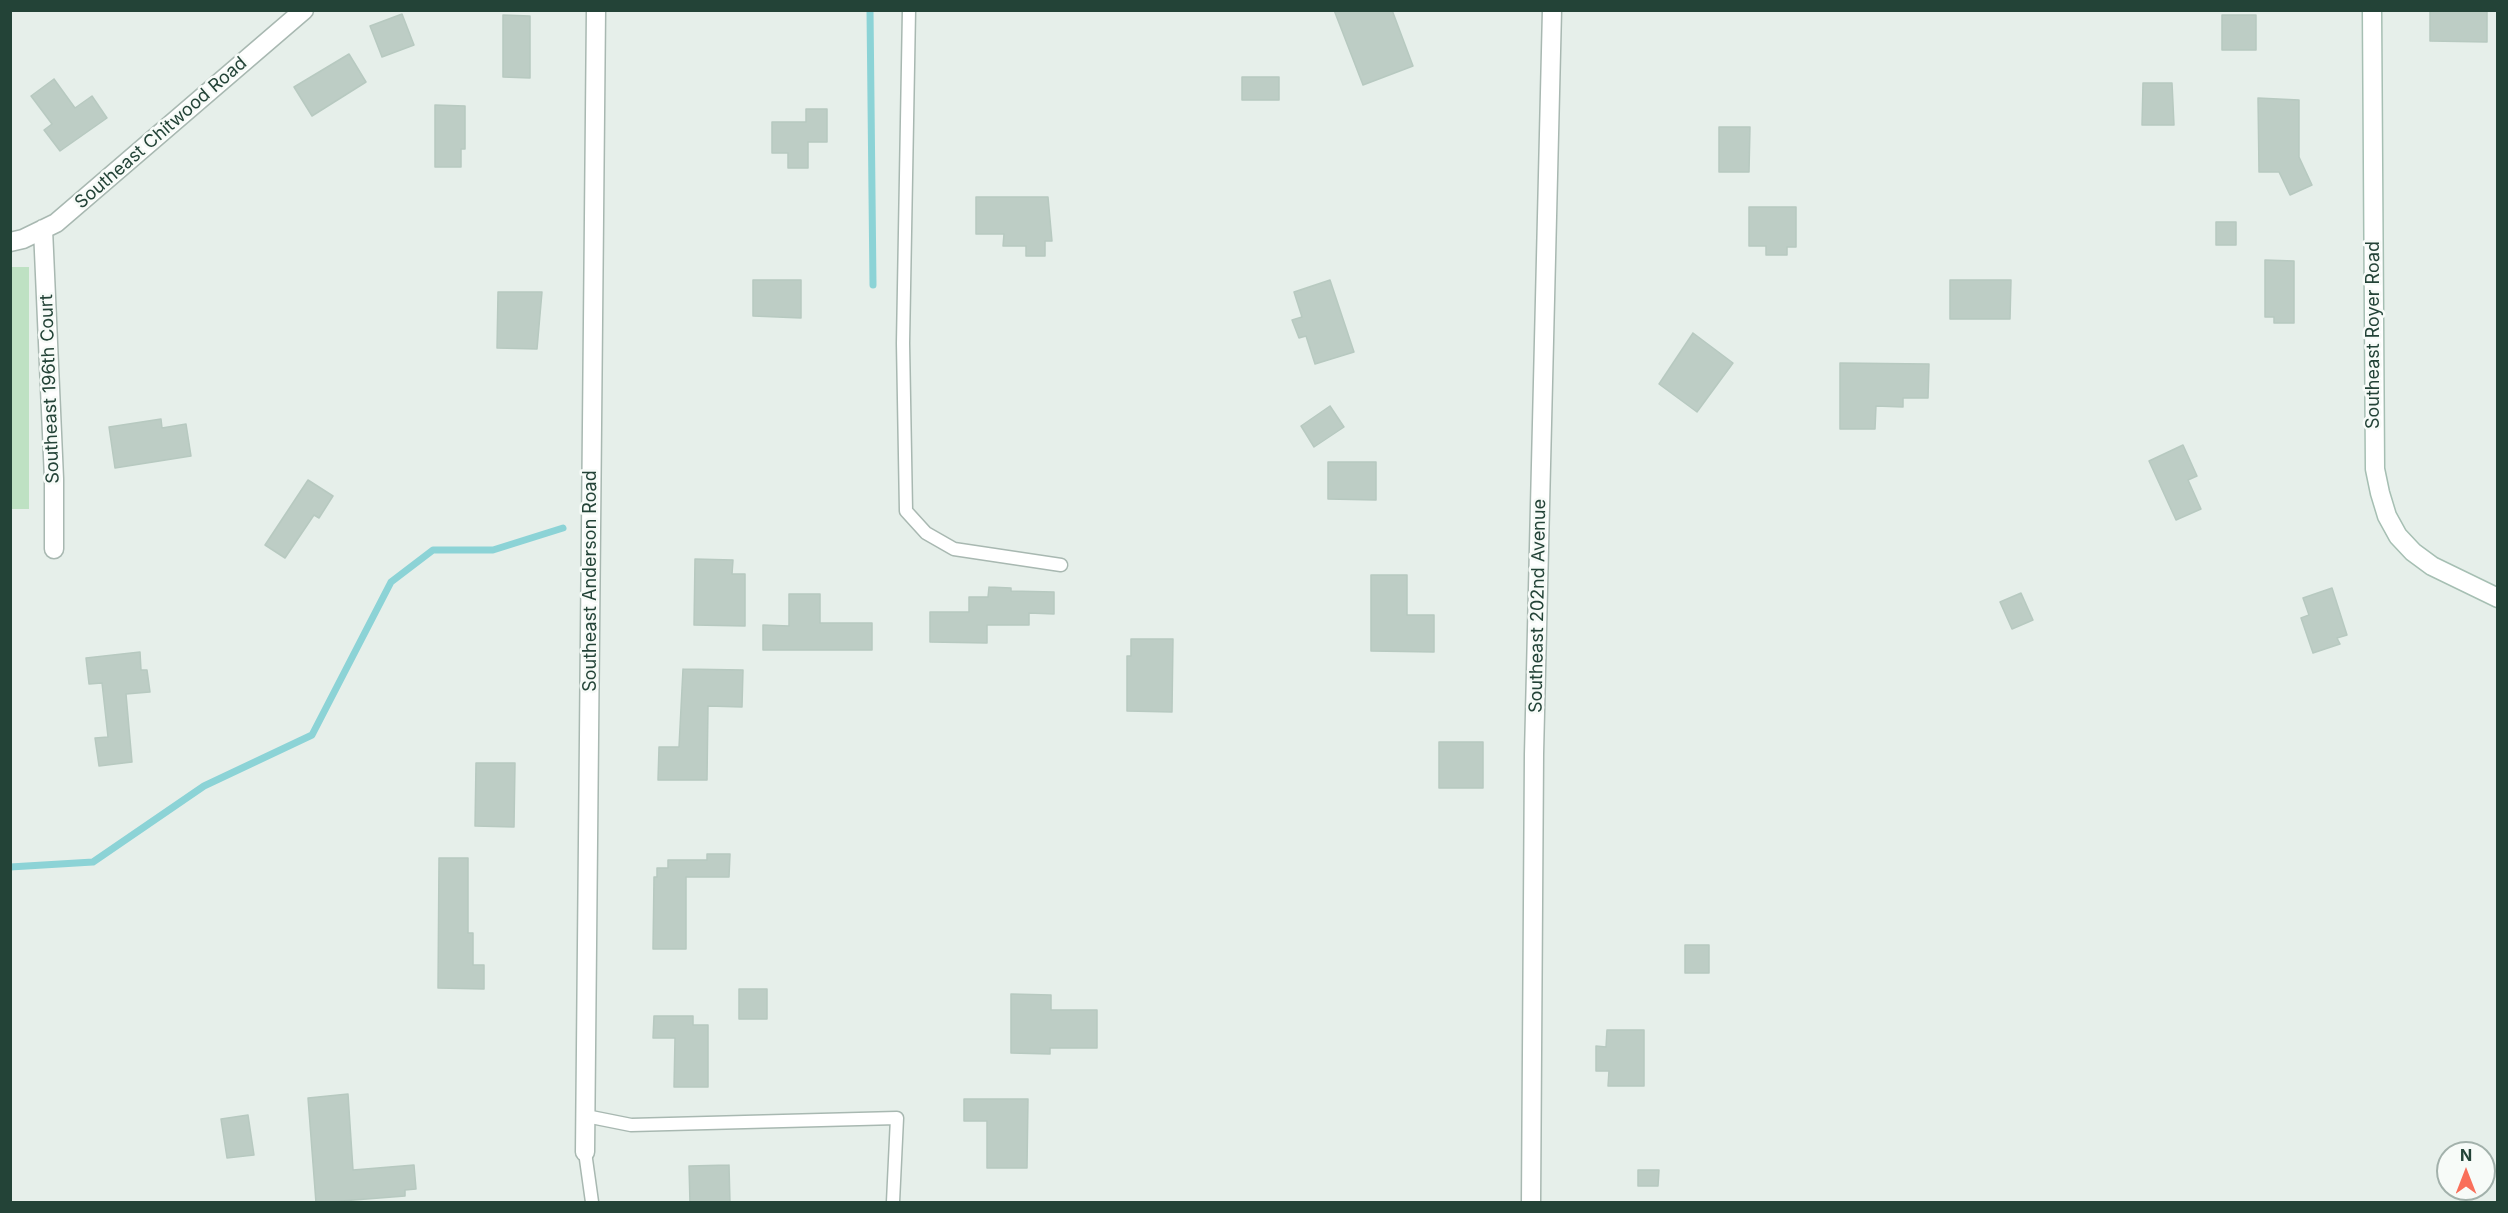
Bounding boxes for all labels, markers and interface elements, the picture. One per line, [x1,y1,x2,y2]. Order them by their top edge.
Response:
street label: Southeast Chitwood Road [71,53,251,213]
street label: Southeast Royer Road [2363,241,2385,429]
street label: Southeast 196th Court [36,294,64,484]
street label: Southeast Anderson Road [580,470,602,692]
street label: Southeast 202nd Avenue [1525,499,1551,713]
north arrow [2436,1141,2496,1201]
text: N [2460,1145,2472,1165]

